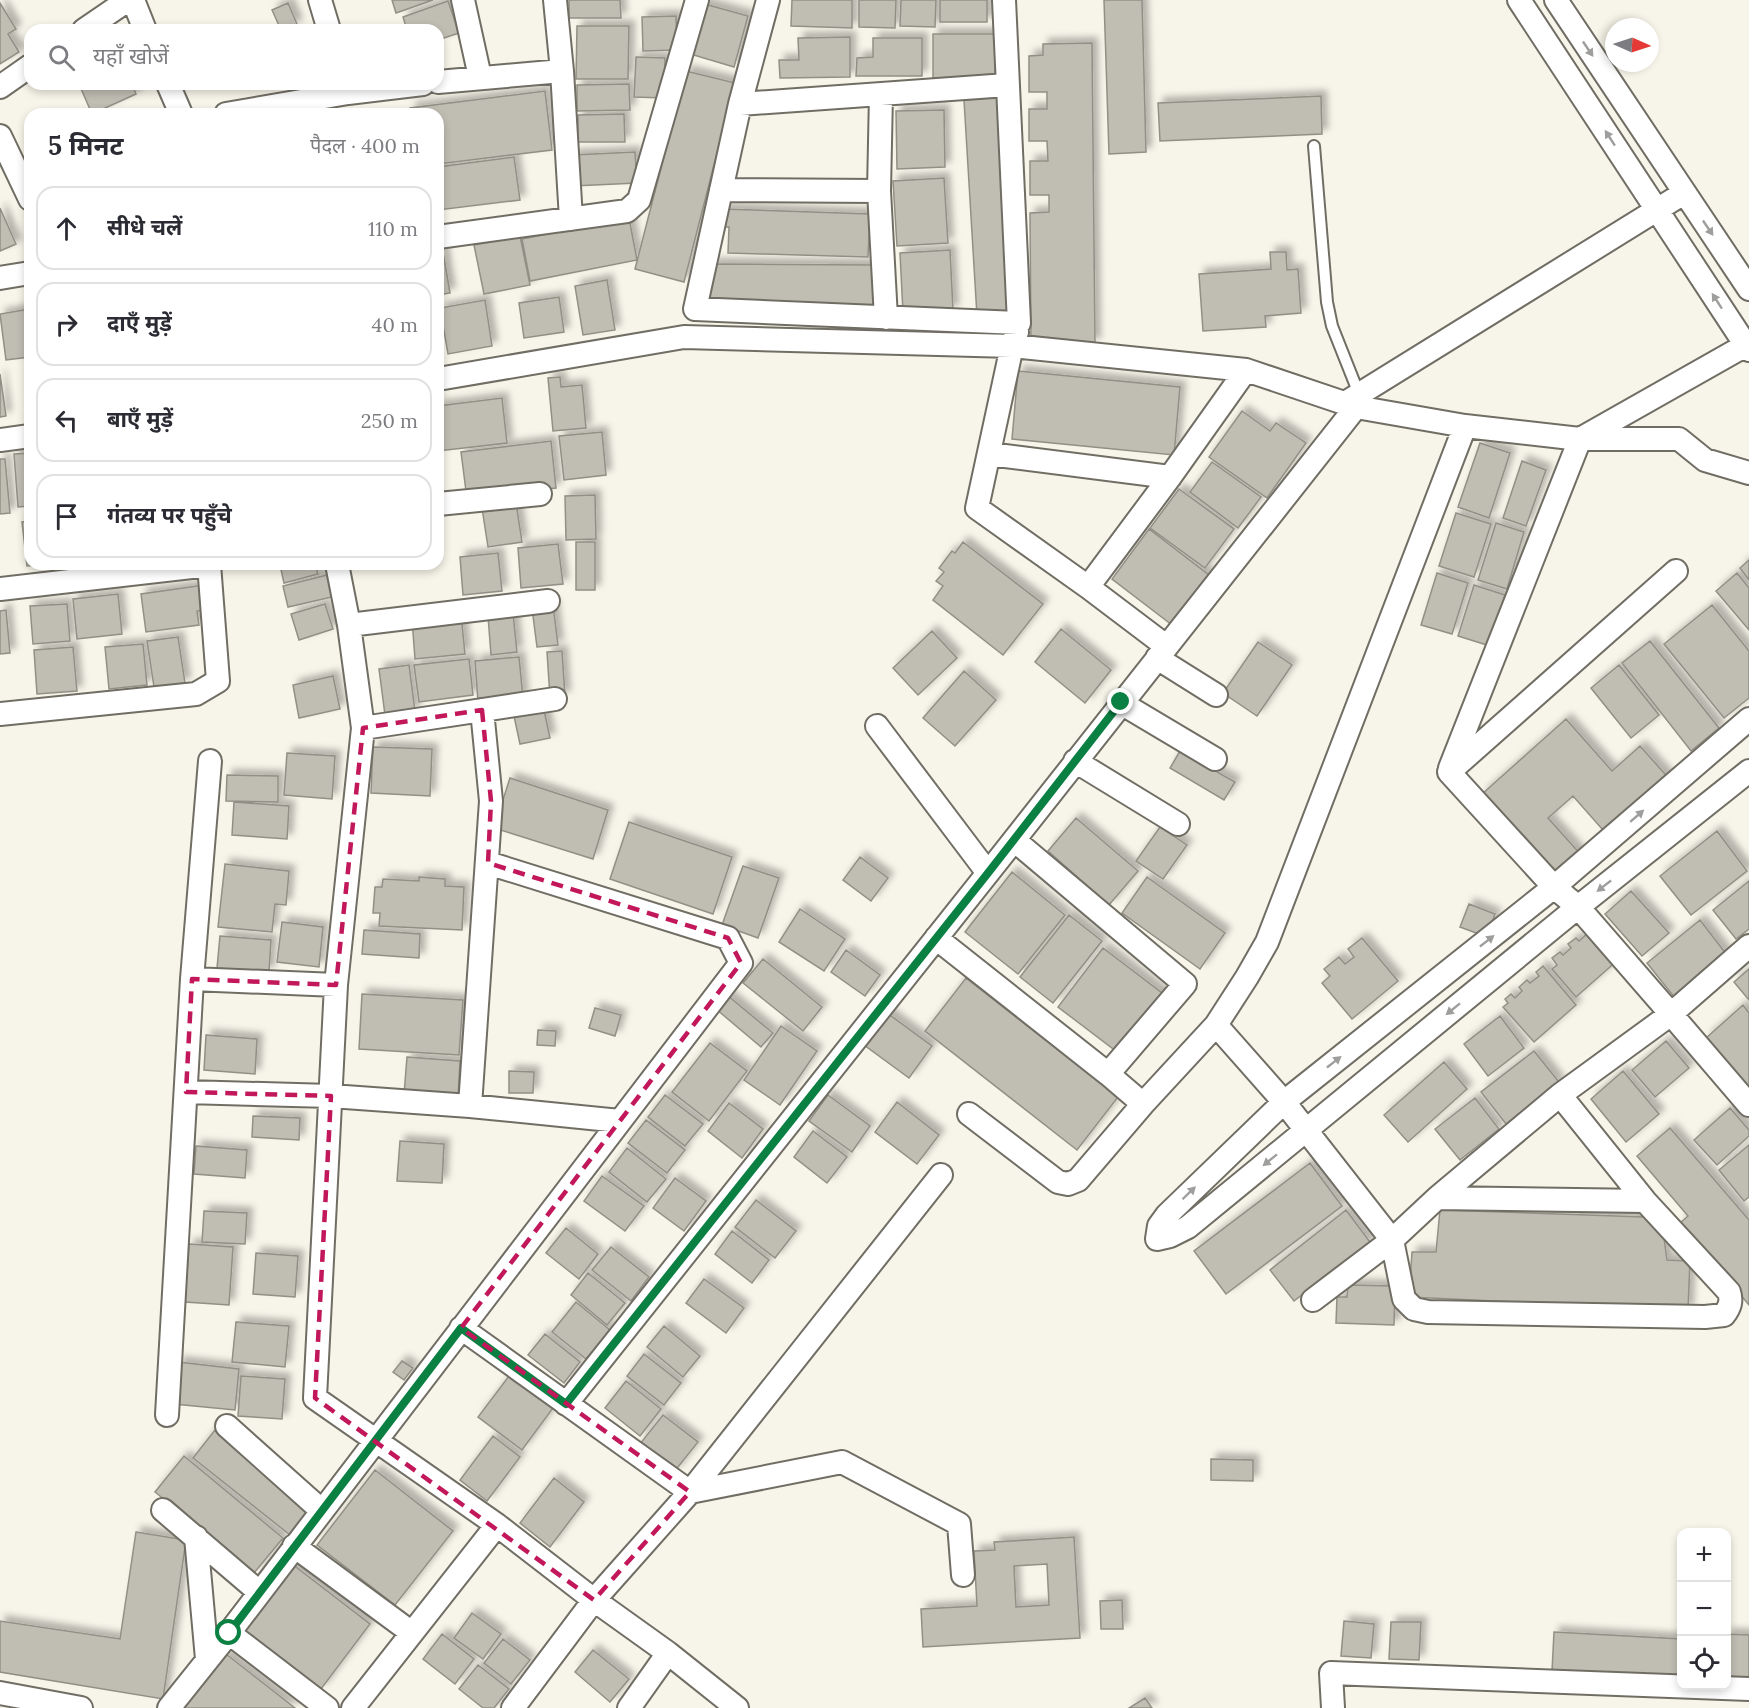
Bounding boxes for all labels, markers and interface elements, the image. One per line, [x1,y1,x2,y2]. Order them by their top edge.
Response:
north arrow [1605,18,1659,72]
search box [24,24,444,90]
one-way arrow [1582,40,1594,56]
icon: search [45,41,78,74]
text: यहाँ खोजें [93,42,169,70]
text: 5 मिनट [48,129,123,162]
one-way arrow [1605,130,1616,146]
text: पैदल · 400 m [310,133,420,158]
icon: ahead [50,212,83,245]
text: सीधे चलें [107,213,182,241]
text: 110 m [368,216,418,241]
one-way arrow [1702,220,1714,236]
one-way arrow [1712,293,1723,309]
icon: right [50,308,83,341]
text: दाएँ मुड़ें [107,309,172,337]
text: 40 m [372,312,418,337]
icon: left [50,404,83,437]
text: बाएँ मुड़ें [107,405,173,433]
text: 250 m [361,408,418,433]
icon: arrive [50,500,83,533]
text: गंतव्य पर पहुँचे [107,501,232,529]
route end [1107,688,1133,714]
one-way arrow [1629,809,1644,823]
one-way arrow [1597,879,1612,891]
one-way arrow [1479,935,1494,947]
one-way arrow [1445,1003,1461,1016]
one-way arrow [1326,1055,1342,1068]
one-way arrow [1262,1153,1278,1166]
one-way arrow [1182,1186,1196,1200]
map controls [1677,1528,1731,1690]
button: + [1677,1528,1731,1582]
button: − [1677,1582,1731,1636]
route start [215,1619,241,1645]
button: locate [1677,1636,1731,1690]

